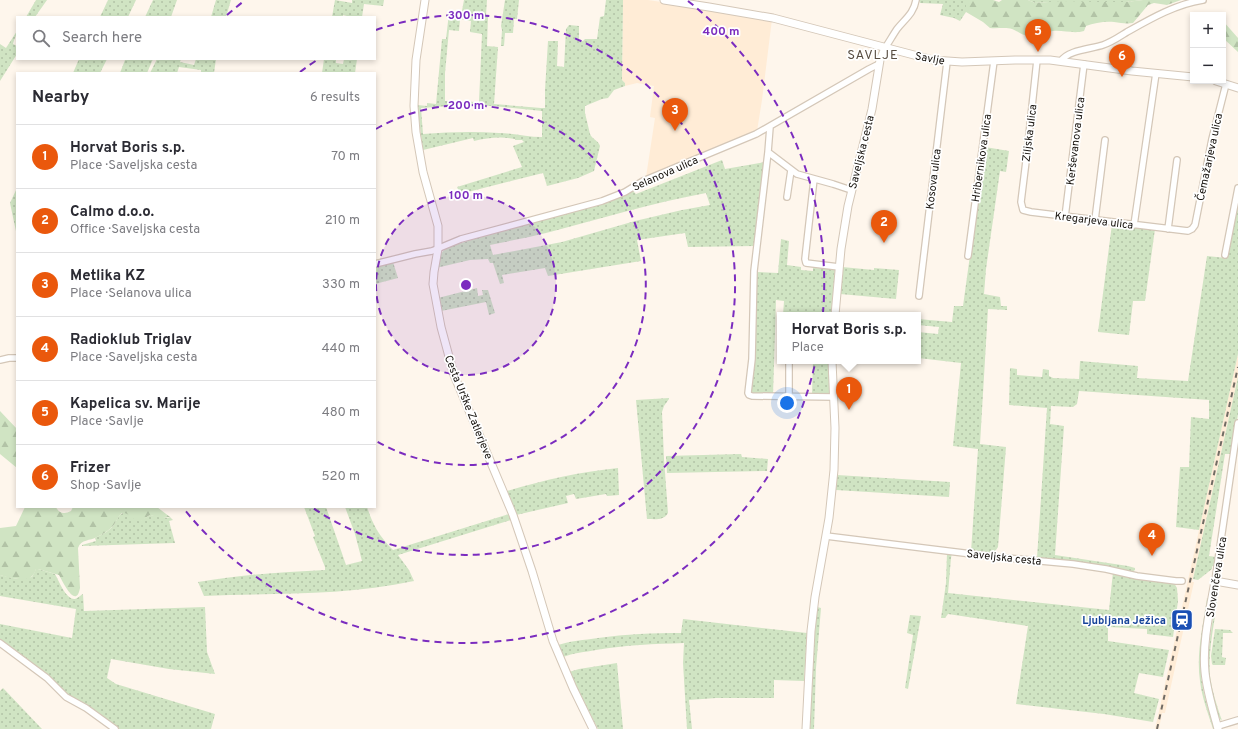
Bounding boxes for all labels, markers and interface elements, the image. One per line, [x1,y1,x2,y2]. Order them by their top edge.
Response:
text: 300 m [448,8,484,24]
map controls [1190,12,1226,84]
button: + [1190,12,1226,48]
search box [16,16,376,60]
pin: 5 [1025,19,1051,52]
text: 400 m [702,24,740,40]
icon: search [30,27,52,49]
text: Search here [62,29,142,48]
pin: 6 [1109,44,1135,77]
district label: SAVLJE [847,48,899,64]
button: − [1190,48,1226,84]
street label: Savlje [914,49,946,68]
text: Nearby [32,87,89,109]
text: 6 results [310,90,360,106]
street label: Kerševanova ulica [1064,96,1088,186]
text: 200 m [448,98,484,114]
pin: 3 [662,98,688,131]
street label: Ziljska ulica [1020,103,1041,163]
street label: Čemažarjeva ulica [1193,112,1226,202]
street label: Hribernikova ulica [969,113,995,203]
street label: Saveljska cesta [846,114,878,190]
text: Horvat Boris s.p. [70,139,185,158]
street label: Kosova ulica [923,148,945,210]
text: 1 [42,149,48,165]
text: 70 m [331,149,360,165]
street label: Selanova ulica [630,153,701,195]
text: Place · Saveljska cesta [70,158,197,174]
text: 100 m [449,188,483,204]
text: Calmo d.o.o. [70,203,154,222]
street label: Kregarjeva ulica [1054,209,1134,233]
pin: 2 [871,210,897,243]
text: 2 [41,213,49,229]
text: 210 m [325,213,360,229]
text: Office · Saveljska cesta [70,222,200,238]
text: Metlika KZ [70,267,145,286]
text: 3 [41,277,49,293]
text: 330 m [322,277,360,293]
centre of rings [459,278,473,292]
text: Place · Selanova ulica [70,286,192,302]
popup [777,312,921,364]
text: Horvat Boris s.p. [792,321,906,340]
text: Radioklub Triglav [70,331,192,350]
text: Place [792,340,824,356]
text: 4 [41,341,49,357]
text: 440 m [321,341,360,357]
text: Place · Saveljska cesta [70,350,197,366]
street label: Cesta Urške Zatlerjeve [441,353,495,462]
pin: 1 [836,377,862,410]
your location [777,393,797,413]
text: Kapelica sv. Marije [70,395,201,414]
text: 5 [41,405,49,421]
text: 480 m [322,405,360,421]
text: Place · Savlje [70,414,144,430]
text: Frizer [70,459,111,478]
text: 6 [41,469,49,485]
text: 520 m [322,469,360,485]
text: Shop · Savlje [70,478,141,494]
pin: 4 [1139,523,1165,556]
street label: Slovenčeva ulica [1204,535,1230,619]
street label: Saveljska cesta [966,547,1042,569]
station icon: Ljubljana Ježica [1169,607,1195,633]
place label: Ljubljana Ježica [1082,614,1166,628]

